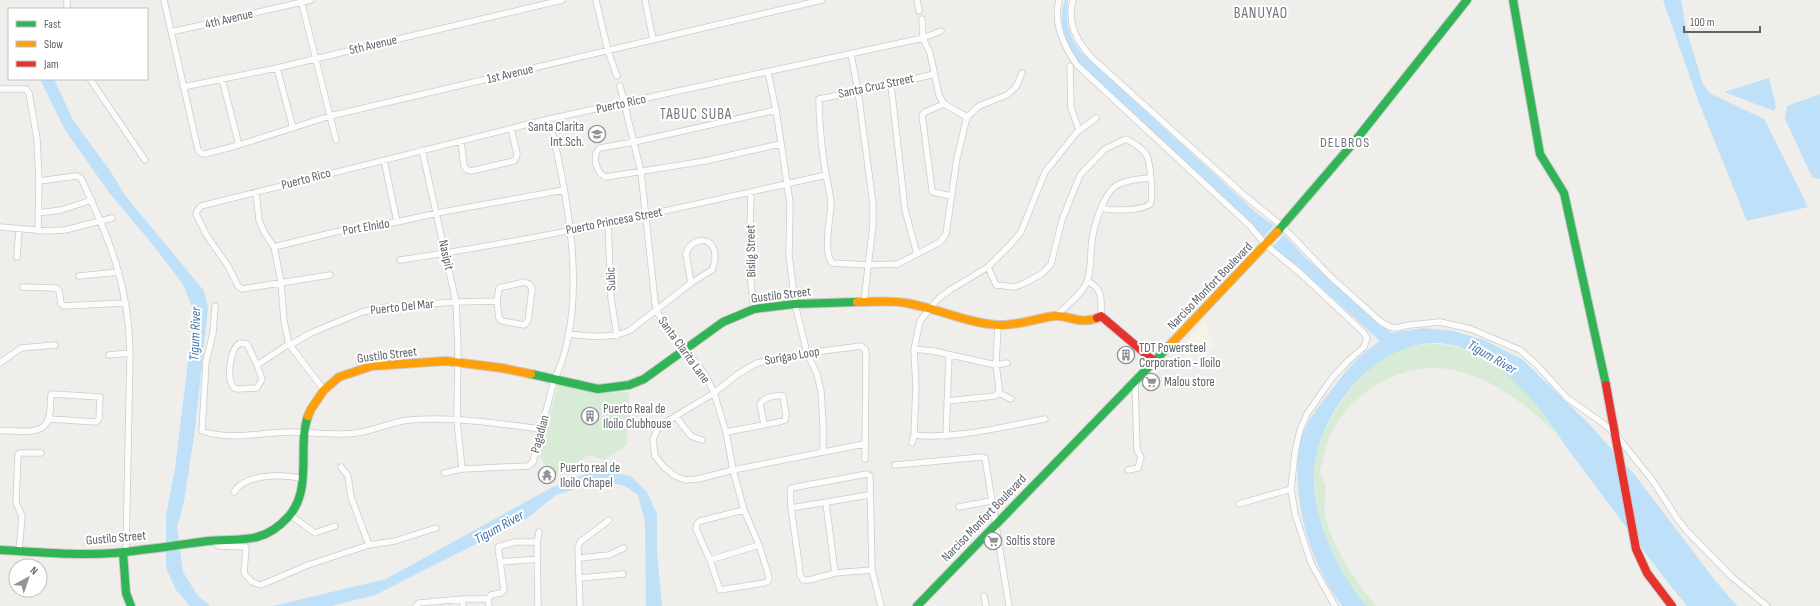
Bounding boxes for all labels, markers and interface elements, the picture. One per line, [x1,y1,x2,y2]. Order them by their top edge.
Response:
district label: BANUYAO [1234,4,1288,23]
street label: 4th Avenue [203,6,255,32]
legend [8,8,148,80]
scale bar [1684,8,1760,34]
text: 100 m [1690,15,1715,30]
text: Fast [44,17,61,32]
street label: 5th Avenue [348,32,398,58]
text: Slow [44,37,63,52]
text: Jam [43,57,59,72]
street label: 1st Avenue [485,61,535,87]
street label: Santa Cruz Street [837,70,915,102]
street label: Puerto Rico [595,91,647,117]
district label: TABUC SUBA [660,105,732,124]
place label: Santa Clarita Int.Sch. [528,119,584,150]
school or university icon: Santa Clarita Int.Sch. [587,124,607,144]
district label: DELBROS [1320,134,1370,151]
street label: Puerto Rico [280,165,332,193]
street label: Puerto Princesa Street [564,204,664,238]
street label: Port Elnido [341,215,391,239]
street label: Bislig Street [743,225,759,277]
street label: Nasipit [435,238,457,272]
street label: Narciso Monfort Boulevard [1164,239,1256,333]
street label: Subic [602,267,620,291]
street label: Gustilo Street [750,283,812,307]
street label: Puerto Del Mar [369,296,435,318]
water label: Tigum River [186,306,204,361]
street label: Santa Clarita Lane [654,313,714,387]
water label: Tigum River [1464,336,1521,378]
place label: TDT Powersteel Corporation - Iloilo [1139,340,1221,371]
street label: Gustilo Street [356,343,418,367]
street label: Surigao Loop [763,343,821,369]
building icon: TDT Powersteel Corporation - Iloilo [1116,345,1136,365]
supermarket icon: Malou store [1141,372,1161,392]
place label: Malou store [1164,374,1215,390]
place label: Puerto Real de Iloilo Clubhouse [603,401,672,432]
building icon: Puerto Real de Iloilo Clubhouse [580,406,600,426]
street label: Pagadian [527,413,553,455]
place label: Puerto real de Iloilo Chapel [560,460,620,491]
temple icon: Puerto real de Iloilo Chapel [537,465,557,485]
street label: Narciso Monfort Boulevard [938,471,1030,565]
water label: Tigum River [471,506,528,548]
street label: Gustilo Street [85,527,147,549]
supermarket icon: Soltis store [983,531,1003,551]
place label: Soltis store [1006,533,1055,549]
north arrow [8,558,48,598]
text: N [28,564,41,578]

